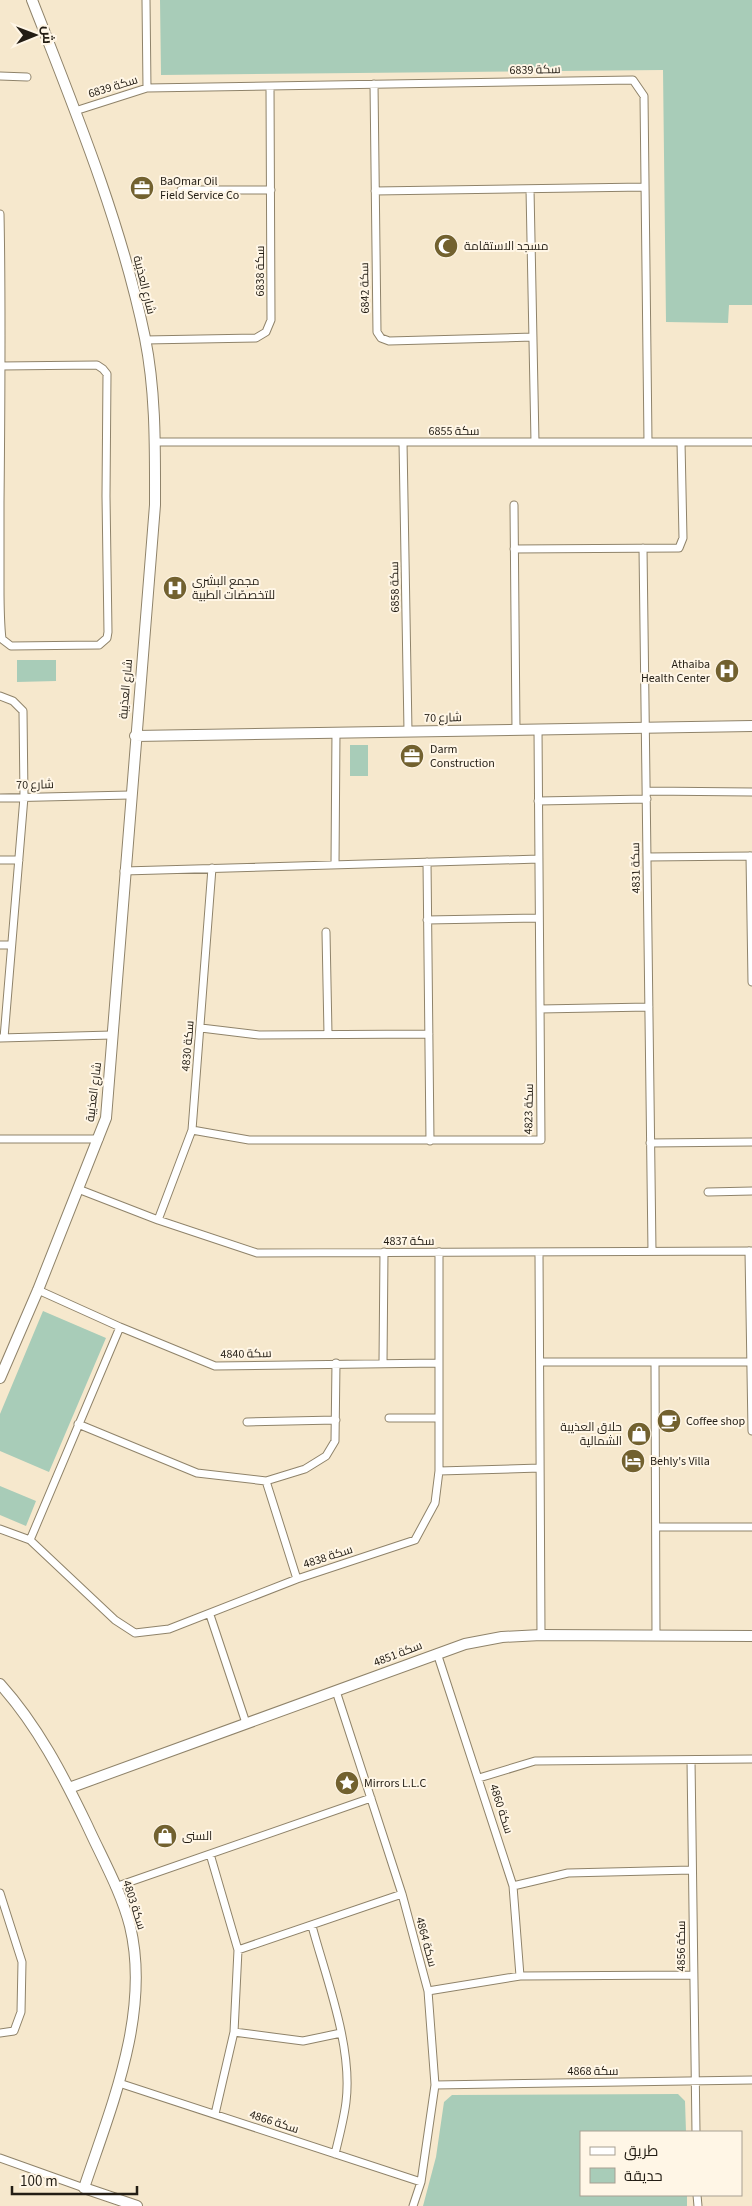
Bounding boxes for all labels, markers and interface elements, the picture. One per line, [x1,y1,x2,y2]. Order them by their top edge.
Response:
north arrow [10,10,60,60]
text: ش [37,26,57,44]
street label: سكة 6839 [509,61,561,79]
street label: سكة 6839 [86,71,140,103]
place label: BaOmar Oil Field Service Co [160,173,239,204]
office icon: BaOmar Oil Field Service Co [129,175,155,201]
mosque icon: مسجد الاستقامة [433,233,459,259]
place label: مسجد الاستقامة [464,238,548,255]
street label: سكة 6838 [252,245,269,297]
street label: شارع العذيبة [129,254,160,316]
street label: سكة 6842 [356,262,374,314]
street label: سكة 6855 [428,423,480,440]
street label: سكة 6858 [386,561,404,613]
place label: مجمع البشرى للتخصصّات الطبية [192,573,275,604]
hospital icon: مجمع البشرى للتخصصّات الطبية [162,575,188,601]
place label: Athaiba Health Center [641,656,711,687]
street label: شارع العذيبة [115,658,137,720]
hospital icon: Athaiba Health Center [714,658,740,684]
street label: شارع 70 [424,709,462,727]
place label: Darm Construction [430,741,495,772]
office icon: Darm Construction [399,743,425,769]
street label: شارع 70 [16,776,54,794]
street label: سكة 4831 [627,842,645,894]
street label: سكة 4830 [177,1020,199,1072]
street label: شارع العذيبة [82,1061,106,1123]
street label: سكة 4823 [520,1083,538,1135]
street label: سكة 4837 [383,1233,435,1250]
street label: سكة 4840 [220,1345,272,1363]
cafe icon: Coffee shop [656,1408,682,1434]
place label: Coffee shop [686,1413,745,1430]
place label: حلاق العذيبة الشمالية [560,1419,622,1450]
shop icon: حلاق العذيبة الشمالية [626,1421,652,1447]
hotel icon: Behly's Villa [620,1448,646,1474]
place label: Behly's Villa [650,1453,710,1470]
street label: سكة 4838 [301,1541,355,1573]
street label: سكة 4851 [371,1637,425,1671]
place icon: Mirrors L.L.C [334,1770,360,1796]
place label: Mirrors L.L.C [364,1775,427,1792]
street label: سكة 4860 [485,1782,517,1836]
shop icon: السنى [152,1823,178,1849]
place label: السنى [182,1828,212,1845]
street label: سكة 4803 [118,1878,150,1932]
street label: سكة 4864 [411,1915,441,1969]
street label: سكة 4856 [673,1920,690,1972]
street label: سكة 4868 [567,2063,619,2080]
street label: سكة 4866 [247,2106,301,2138]
legend [580,2131,742,2196]
text: طريق [624,2141,658,2162]
scale bar [12,2164,138,2196]
text: حديقة [624,2166,663,2187]
text: 100 m [20,2171,58,2192]

